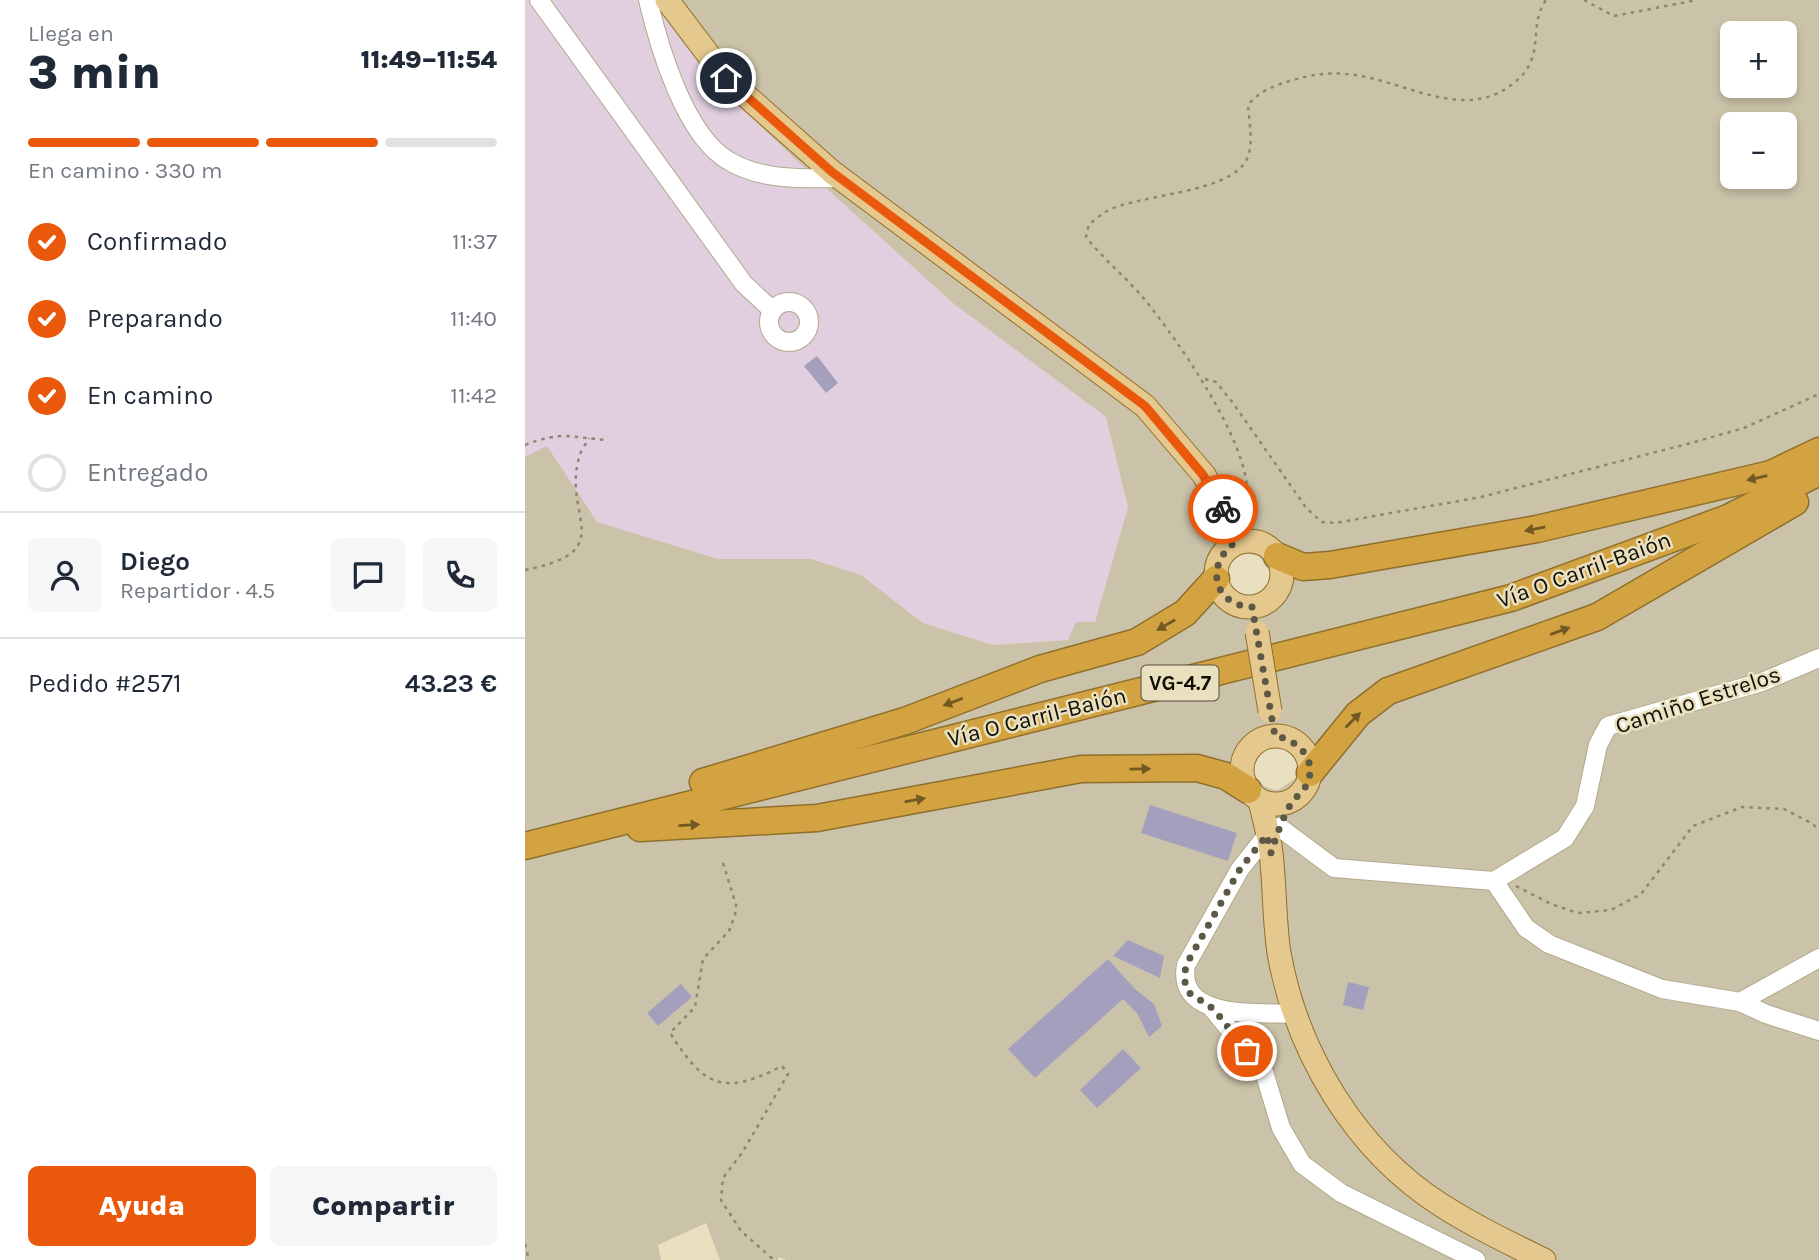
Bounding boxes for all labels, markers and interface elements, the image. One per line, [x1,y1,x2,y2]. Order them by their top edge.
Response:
text: Llega en [28,20,114,47]
map controls [1720,21,1797,189]
button: + [1720,21,1797,98]
text: 11:49–11:54 [361,44,497,75]
text: 3 min [28,46,161,100]
pin [696,48,756,108]
icon: home [707,59,745,97]
button: − [1720,112,1797,189]
text: En camino · 330 m [28,157,222,184]
icon: check [28,223,66,261]
text: Confirmado [87,226,227,257]
text: 11:37 [452,228,497,255]
icon: check [28,300,66,338]
text: Preparando [87,303,223,334]
text: 11:40 [450,305,497,332]
icon: check [28,377,66,415]
text: En camino [87,380,213,411]
text: 11:42 [450,382,497,409]
text: Entregado [87,457,208,488]
one-way arrow [1745,473,1767,484]
courier [1188,474,1258,544]
icon: bike [1204,490,1242,528]
one-way arrow [1524,524,1546,535]
street label: Vía O Carril-Baión [1493,526,1675,614]
button: person [28,538,102,612]
button: chat [331,538,405,612]
button: phone [423,538,497,612]
text: Diego [120,546,190,577]
text: Repartidor · 4.5 [120,577,275,604]
one-way arrow [1156,619,1175,631]
one-way arrow [1549,625,1570,636]
street label: Camiño Estrelos [1612,661,1784,739]
road number: VG-4.7 [1141,666,1219,700]
text: Pedido #2571 [28,668,182,699]
text: 43.23 € [405,668,497,699]
street label: Vía O Carril-Baión [945,682,1129,752]
one-way arrow [942,697,963,708]
one-way arrow [1344,712,1360,729]
one-way arrow [1129,763,1151,774]
one-way arrow [904,794,926,805]
one-way arrow [678,819,700,830]
pin [1217,1021,1277,1081]
icon: bag [1228,1032,1266,1070]
button: Ayuda [28,1166,256,1246]
button: Compartir [270,1166,497,1246]

